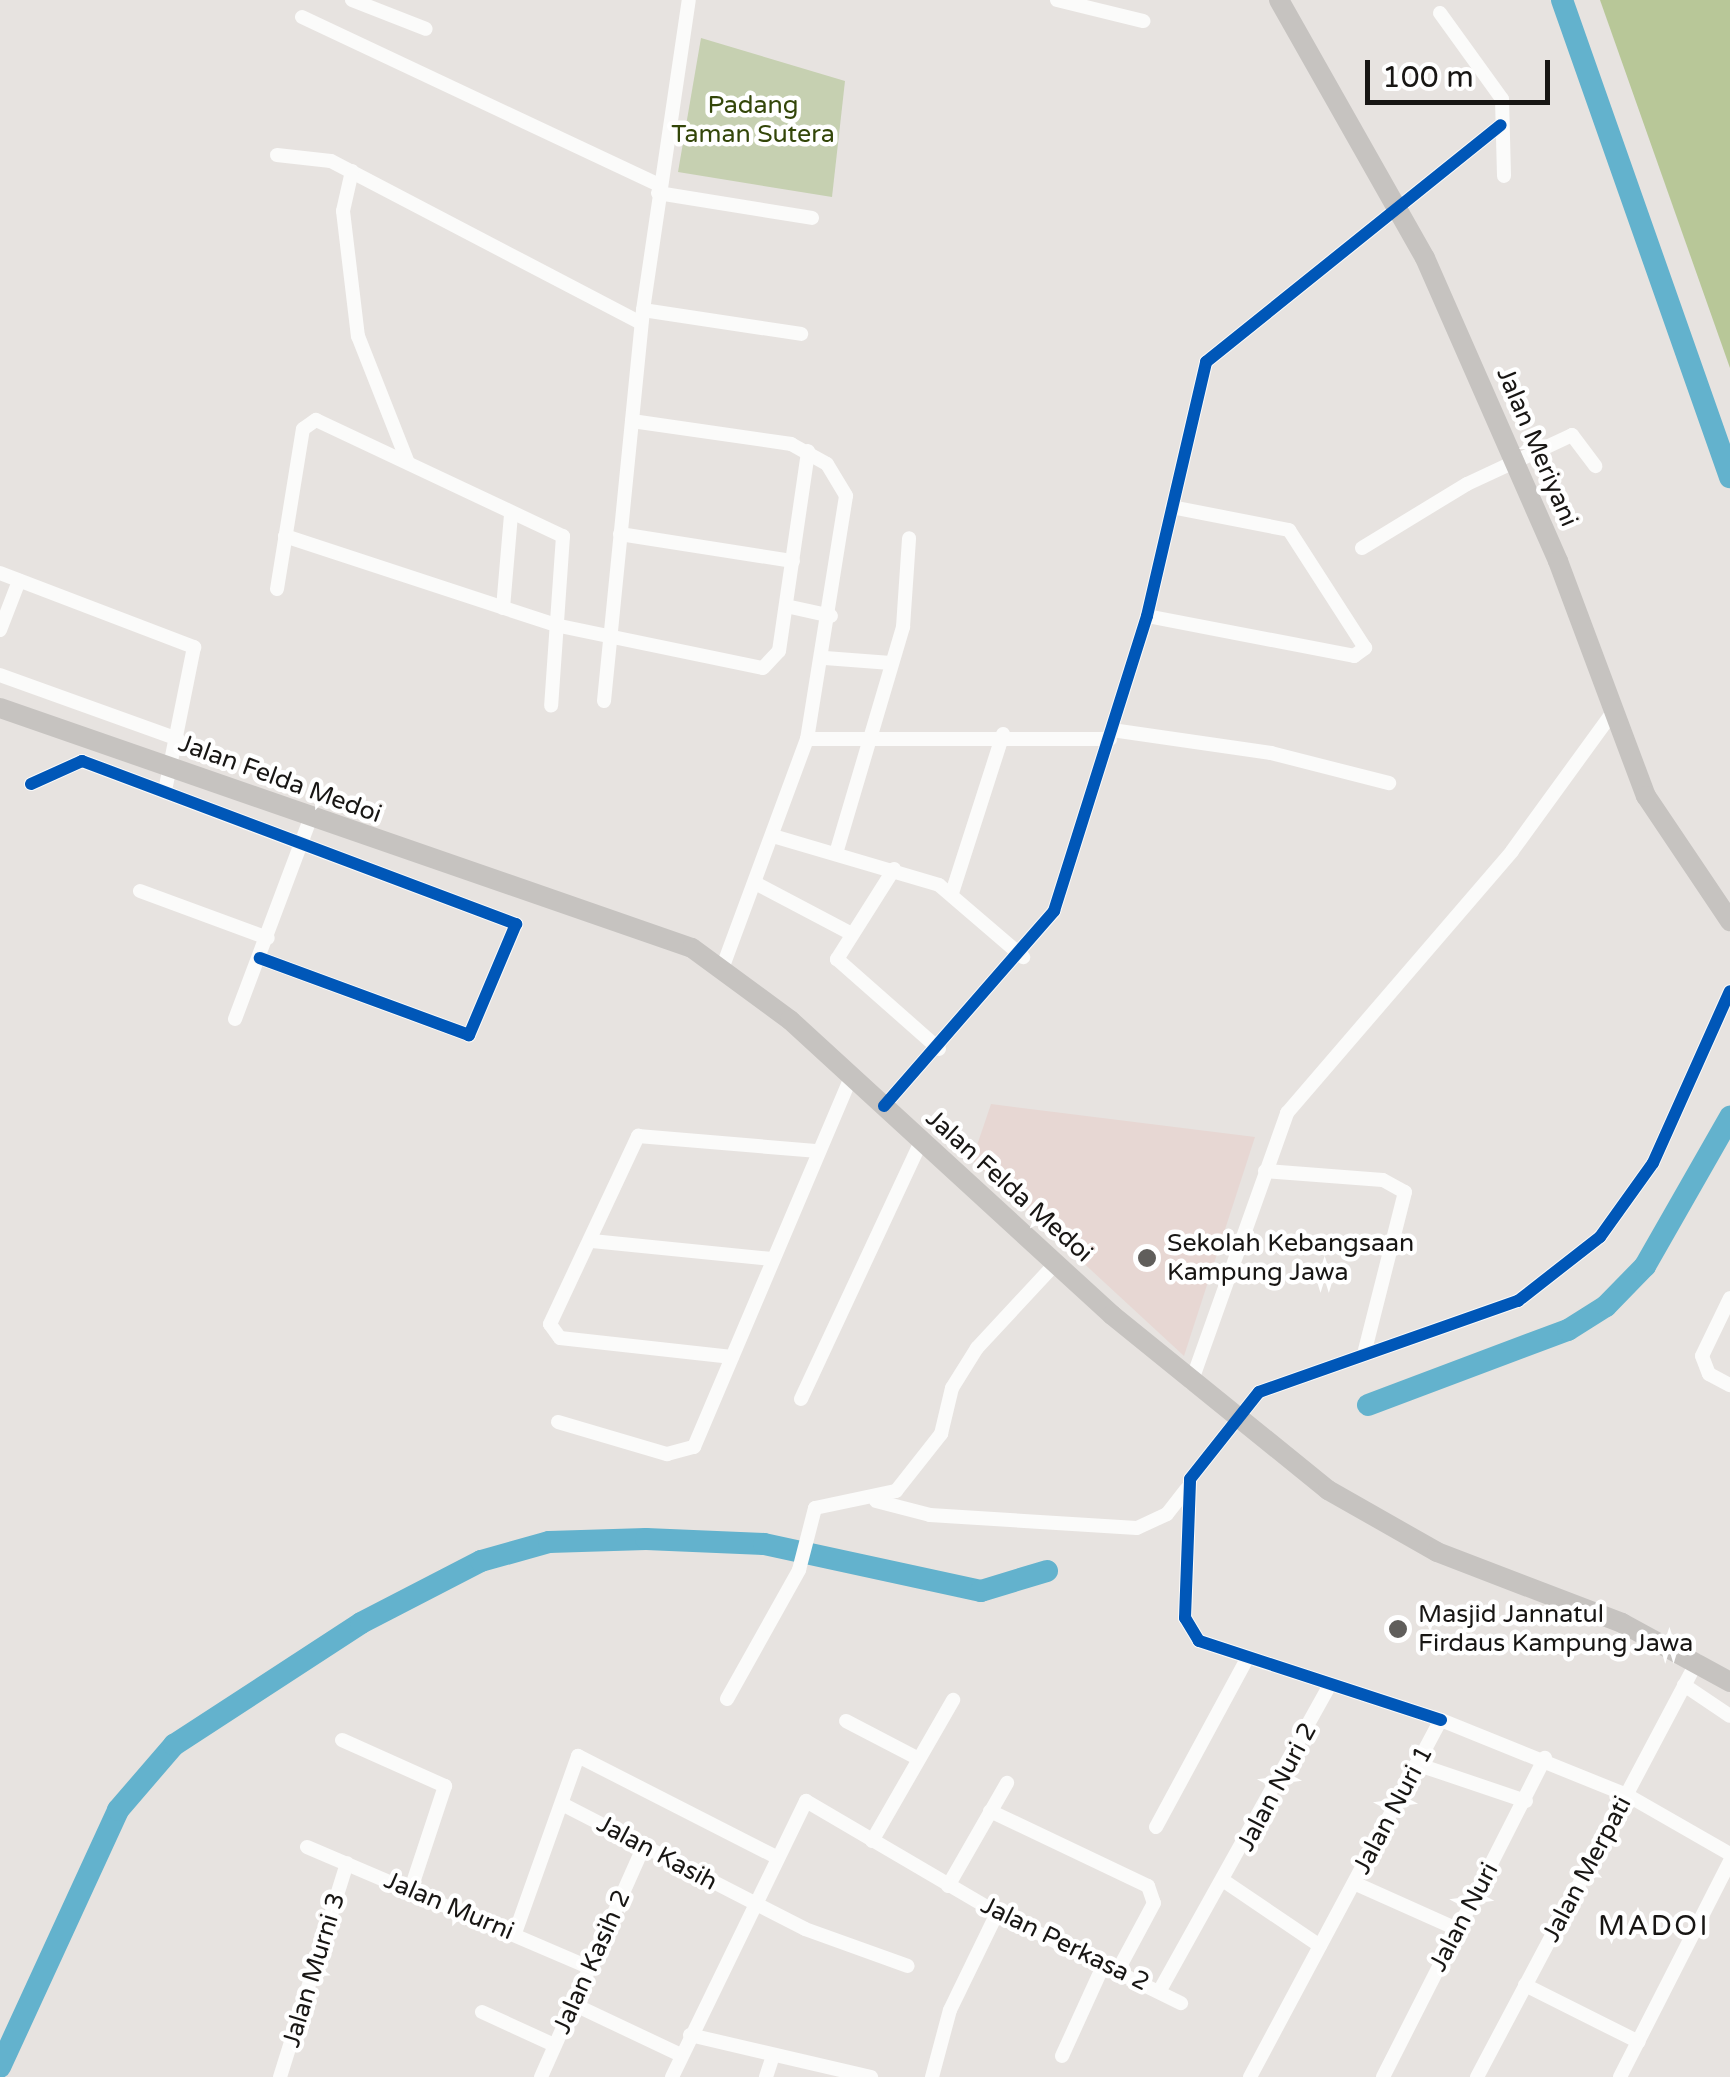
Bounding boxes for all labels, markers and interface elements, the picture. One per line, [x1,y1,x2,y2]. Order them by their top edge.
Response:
scale bar [1370,40,1555,102]
text: 100 m [1382,59,1474,96]
park label: Padang Taman Sutera [671,91,835,150]
street label: Jalan Meriyani [1490,363,1584,531]
street label: Jalan Felda Medoi [174,728,386,830]
street label: Jalan Felda Medoi [920,1103,1098,1269]
place label: Sekolah Kebangsaan Kampung Jawa [1167,1229,1414,1288]
marker: Sekolah Kebangsaan Kampung Jawa [1136,1247,1158,1269]
place label: Masjid Jannatul Firdaus Kampung Jawa [1418,1600,1693,1659]
marker: Masjid Jannatul Firdaus Kampung Jawa [1387,1618,1409,1640]
street label: Jalan Nuri 2 [1231,1718,1323,1856]
street label: Jalan Nuri 1 [1347,1741,1439,1879]
street label: Jalan Merpati [1536,1791,1638,1947]
street label: Jalan Kasih [592,1809,722,1897]
street label: Jalan Nuri [1423,1858,1505,1976]
street label: Jalan Murni [380,1865,518,1947]
street label: Jalan Kasih 2 [547,1885,637,2039]
street label: Jalan Murni 3 [276,1889,352,2051]
street label: Jalan Perkasa 2 [976,1890,1154,1998]
district label: MADOI [1598,1909,1710,1943]

